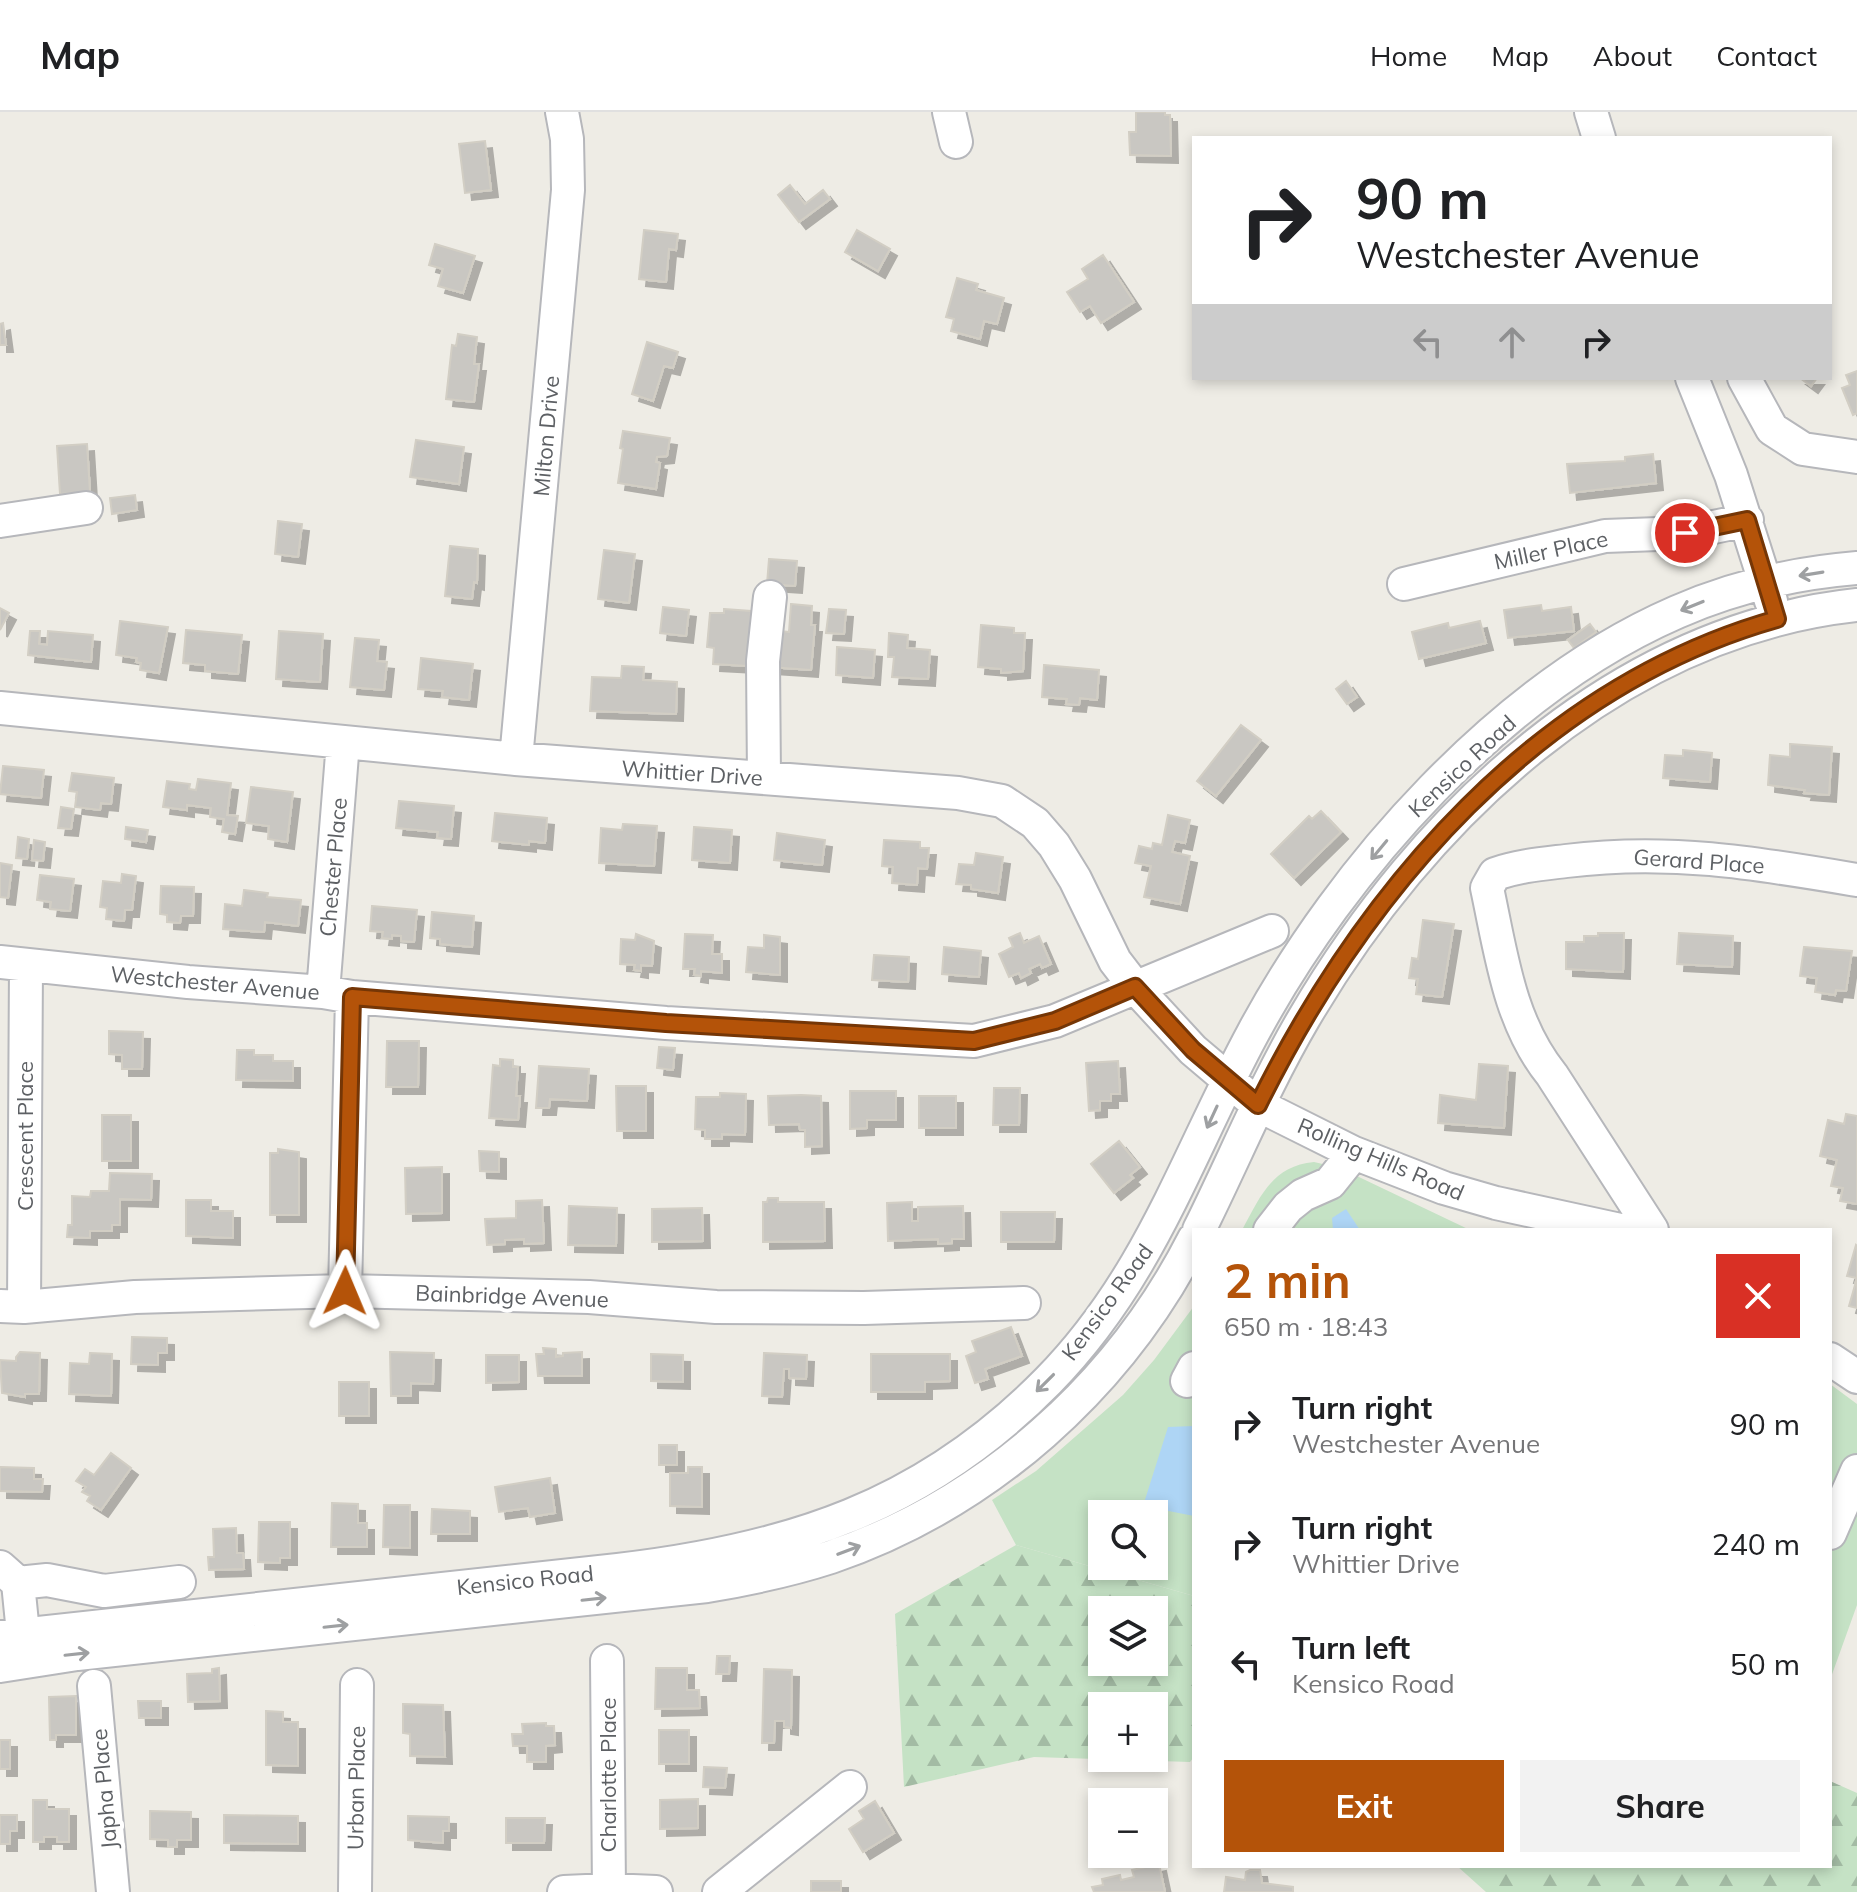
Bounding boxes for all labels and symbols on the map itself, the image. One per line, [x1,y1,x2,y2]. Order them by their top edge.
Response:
street label: Milton Drive [527,374,565,498]
pin [1651,499,1719,567]
street label: Miller Place [1492,524,1610,576]
one-way arrow [1799,567,1824,582]
one-way arrow [1680,600,1705,615]
street label: Kensico Road [1402,709,1522,823]
street label: Whittier Drive [620,754,764,792]
street label: Chester Place [313,796,353,938]
one-way arrow [1370,839,1388,859]
street label: Gerard Place [1633,842,1765,880]
street label: Westchester Avenue [109,960,321,1006]
street label: Crescent Place [11,1061,39,1211]
one-way arrow [1204,1104,1219,1128]
street label: Rolling Hills Road [1293,1111,1469,1207]
street label: Kensico Road [1055,1238,1159,1366]
position arrow [303,1249,387,1333]
street label: Bainbridge Avenue [415,1279,609,1313]
one-way arrow [1036,1373,1055,1392]
one-way arrow [836,1542,860,1556]
street label: Kensico Road [455,1559,595,1601]
one-way arrow [580,1592,607,1607]
one-way arrow [322,1619,349,1634]
one-way arrow [63,1646,90,1661]
street label: Charlotte Place [594,1698,622,1852]
street label: Urban Place [341,1726,371,1850]
street label: Japha Place [85,1728,123,1850]

